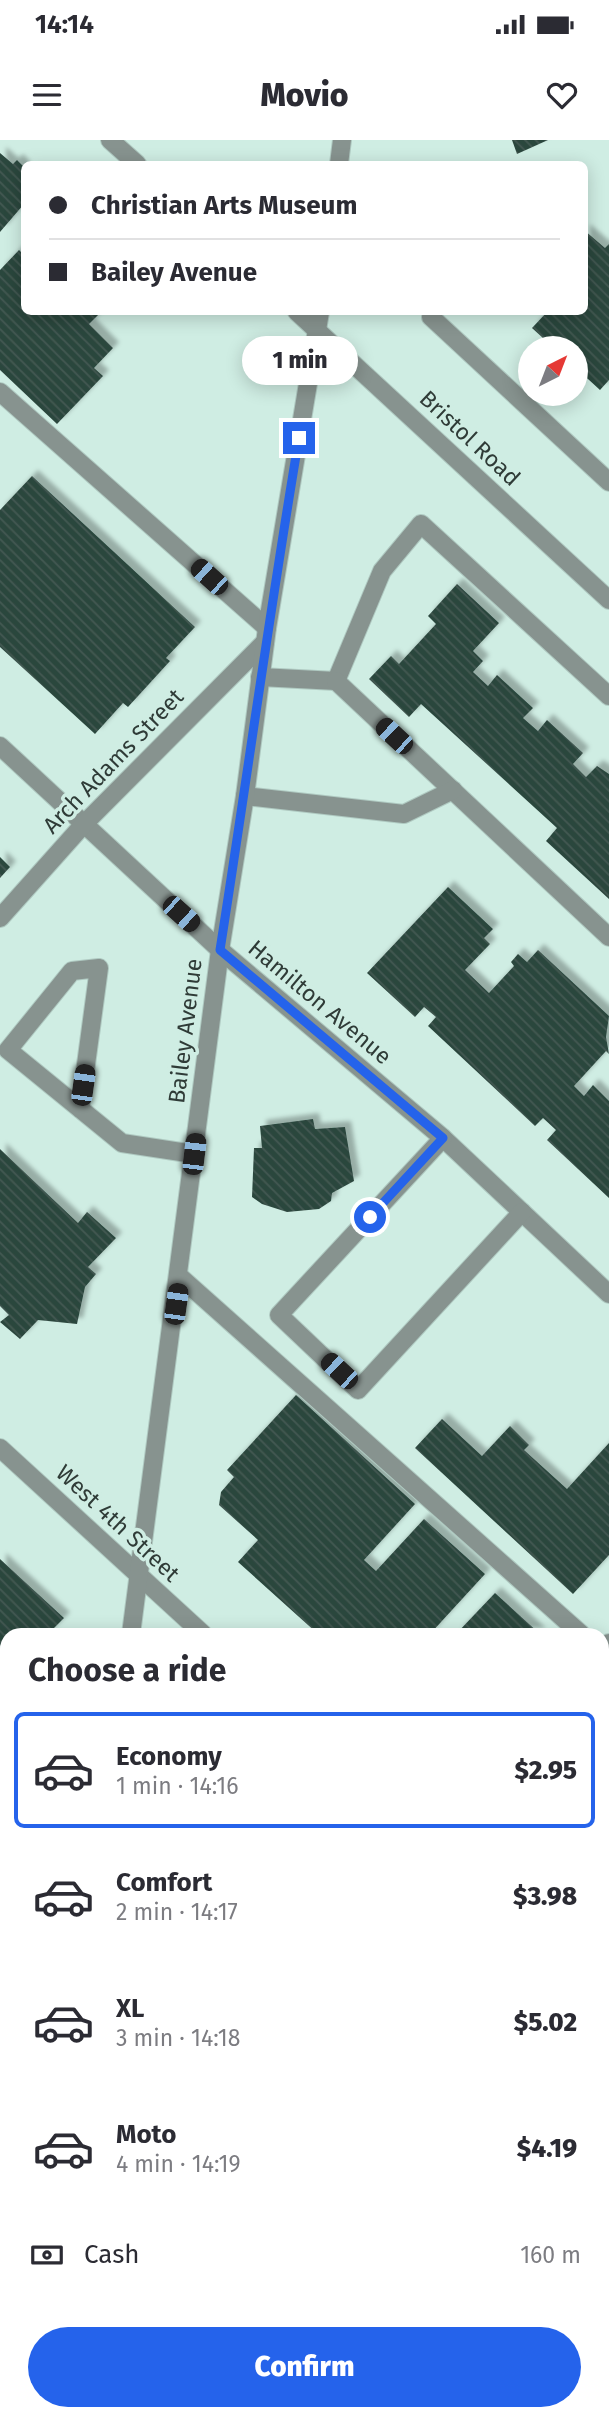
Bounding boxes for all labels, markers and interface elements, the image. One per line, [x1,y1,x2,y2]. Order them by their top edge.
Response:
text: 14:14 [35,9,94,40]
icon: menu [28,76,66,114]
text: Movio [260,76,349,114]
icon: heart [543,76,581,114]
text: Christian Arts Museum [91,190,357,221]
text: Bailey Avenue [91,257,257,288]
callout: 1 min [241,336,357,386]
north arrow [518,336,588,406]
map controls [518,336,588,406]
text: 1 min [272,346,328,374]
street label: Bristol Road [414,384,526,492]
route end [283,422,315,454]
car [187,555,232,599]
street label: Arch Adams Street [37,682,190,839]
car [372,714,417,758]
car [159,892,204,936]
street label: Hamilton Avenue [243,934,397,1070]
street label: Bailey Avenue [162,957,208,1105]
car [70,1063,97,1107]
car [182,1132,207,1176]
route start [354,1201,386,1233]
car [163,1282,190,1326]
car [317,1349,362,1393]
street label: West 4th Street [50,1459,186,1588]
text: Choose a ride [28,1651,226,1689]
icon: car [32,1739,95,1802]
text: Economy [116,1741,222,1772]
text: $2.95 [514,1755,577,1786]
text: 1 min · 14:16 [116,1772,238,1800]
icon: car [32,1865,95,1928]
text: Comfort [116,1867,212,1898]
text: $3.98 [513,1881,577,1912]
text: 2 min · 14:17 [116,1898,238,1926]
icon: car [32,1991,95,2054]
text: XL [116,1993,144,2024]
text: $5.02 [514,2007,577,2038]
text: 3 min · 14:18 [116,2024,240,2052]
icon: car [32,2117,95,2180]
text: Moto [116,2119,176,2150]
text: $4.19 [517,2133,577,2164]
text: 4 min · 14:19 [116,2150,241,2178]
icon: cash [28,2236,66,2274]
text: Cash [84,2239,140,2270]
text: 160 m [520,2241,581,2269]
button: Confirm [28,2327,581,2407]

